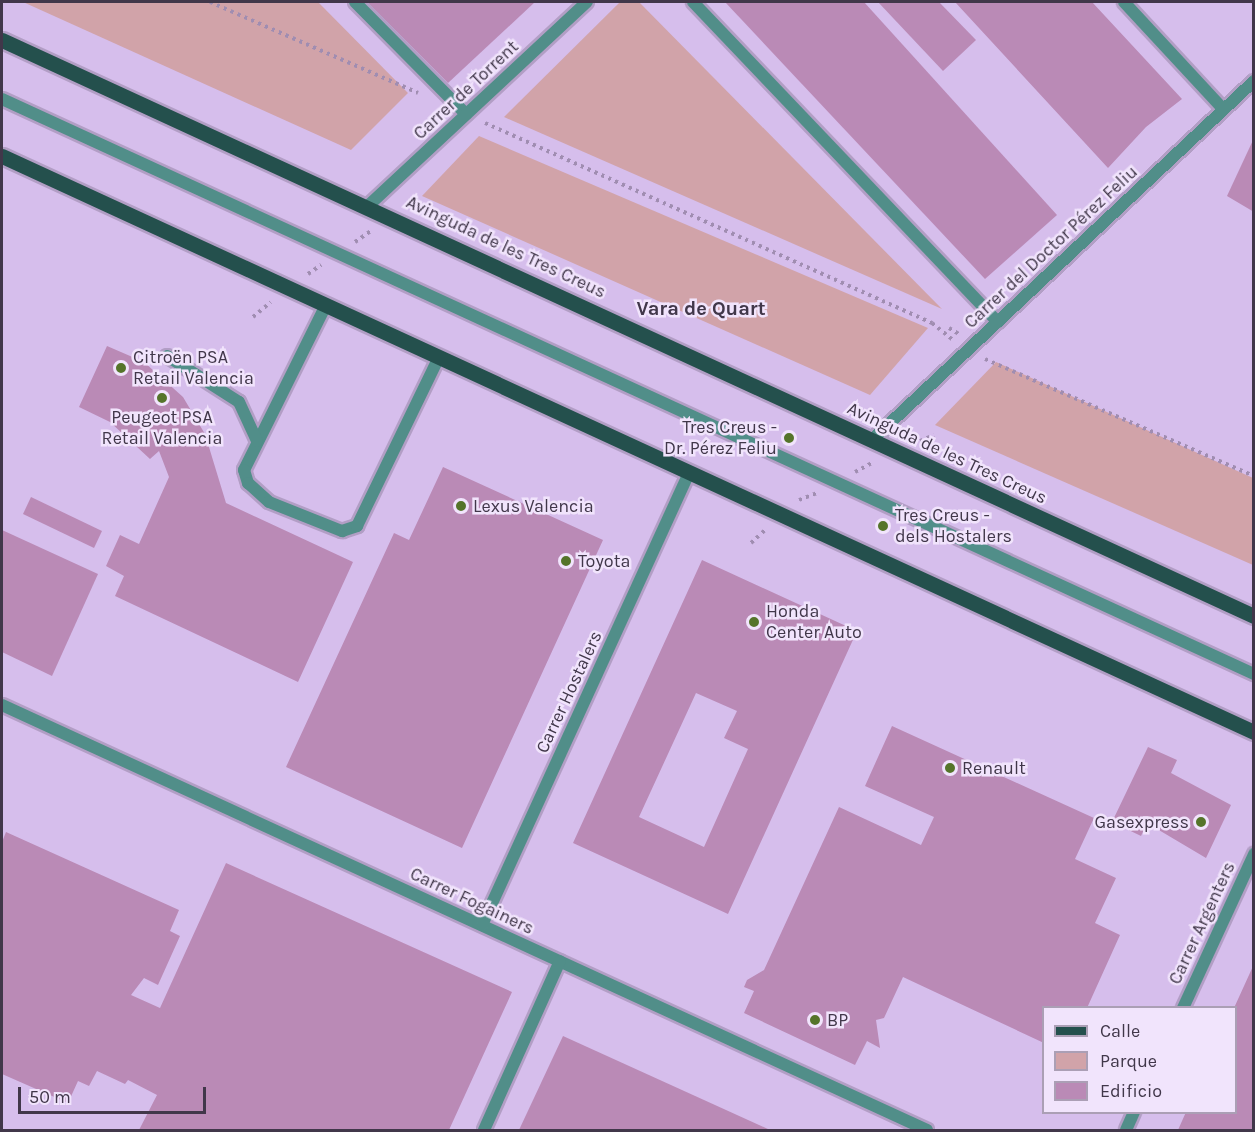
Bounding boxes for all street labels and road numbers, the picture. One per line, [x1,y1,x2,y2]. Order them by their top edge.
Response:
street label: Carrer de Torrent [409,36,523,144]
street label: Carrer del Doctor Pérez Feliu [960,161,1142,333]
street label: Avinguda de les Tres Creus [403,191,609,303]
street label: Avinguda de les Tres Creus [844,397,1050,509]
street label: Carrer Hostalers [531,628,607,756]
street label: Carrer Argenters [1164,858,1240,988]
street label: Carrer Fogainers [407,863,537,939]

